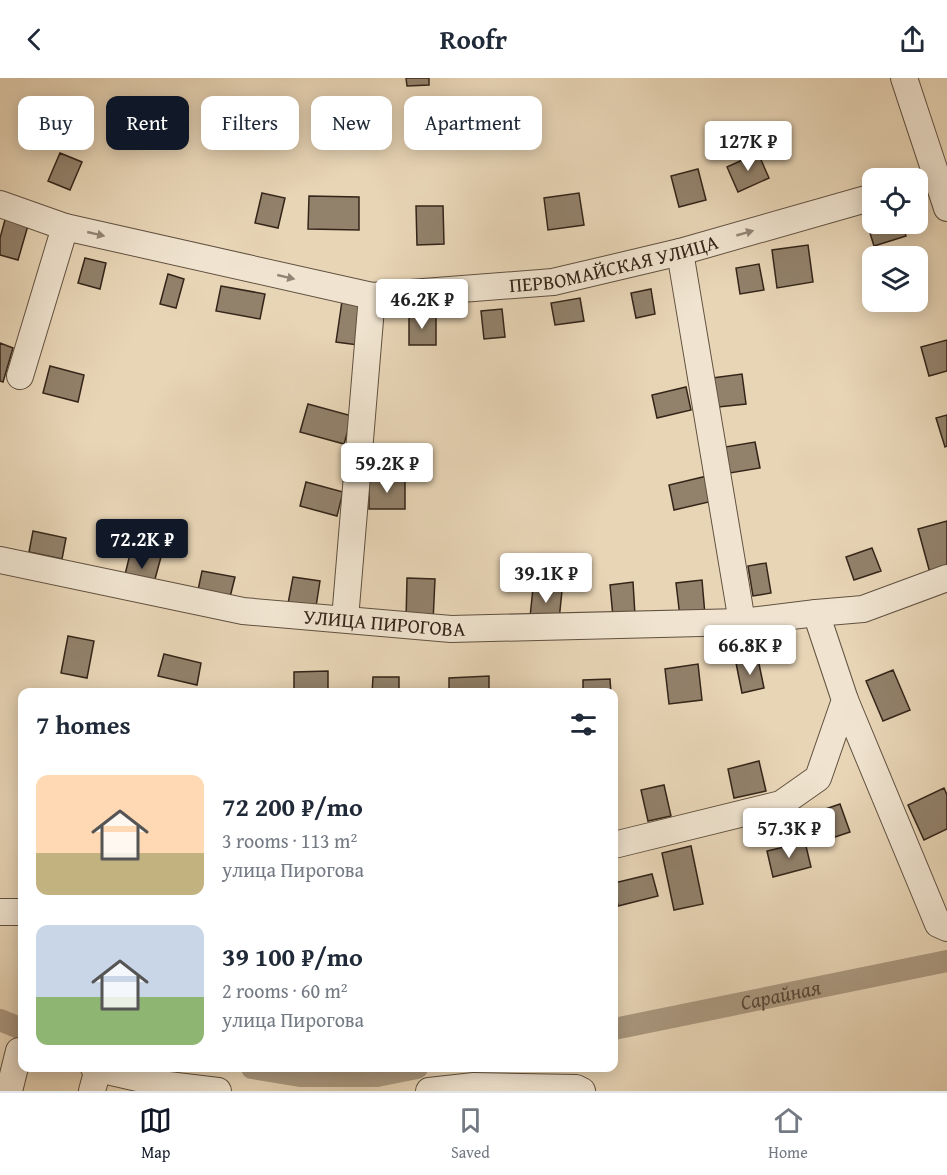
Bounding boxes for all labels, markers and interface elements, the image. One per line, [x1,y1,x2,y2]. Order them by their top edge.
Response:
text: Roofr [440,19,507,59]
icon: back [18,23,51,56]
icon: share [896,23,929,56]
chip: Buy [18,96,94,150]
chip: Rent [106,96,189,150]
chip: Filters [201,96,299,150]
chip: New [311,96,392,150]
chip: Apartment [404,96,542,150]
pin: 127K ₽ [699,121,797,172]
text: 127K ₽ [719,126,777,155]
map controls [862,168,928,312]
button: locate [862,168,928,234]
street label: ПЕРВОМАЙСКАЯ УЛИЦА [508,227,721,299]
one-way arrow [736,228,754,237]
one-way arrow [87,230,106,239]
button: layers [862,246,928,312]
one-way arrow [277,272,295,282]
pin: 46.2K ₽ [367,279,477,330]
text: 46.2K ₽ [390,284,454,313]
pin: 59.2K ₽ [332,443,442,494]
text: 59.2K ₽ [355,448,419,477]
pin: 72.2K ₽ [87,519,197,570]
text: 72.2K ₽ [110,524,174,553]
pin: 39.1K ₽ [491,553,601,604]
text: 39.1K ₽ [514,558,578,587]
street label: УЛИЦА ПИРОГОВА [302,601,465,643]
pin: 66.8K ₽ [695,625,805,676]
text: 66.8K ₽ [718,630,782,659]
text: 7 homes [36,705,131,744]
icon: filters [567,708,600,741]
text: 72 200 ₽/mo [222,787,363,826]
icon: home [84,799,156,871]
pin: 57.3K ₽ [734,808,844,859]
text: 57.3K ₽ [757,813,821,842]
text: 3 rooms · 113 m² [222,826,357,855]
text: улица Пирогова [222,855,364,884]
text: 39 100 ₽/mo [222,937,363,976]
icon: home [84,949,156,1021]
water label: Сарайная [738,971,823,1018]
text: 2 rooms · 60 m² [222,976,348,1005]
text: улица Пирогова [222,1005,364,1034]
tab: Map [139,1104,172,1164]
tab: Saved [451,1104,490,1164]
tab: Home [768,1104,808,1164]

